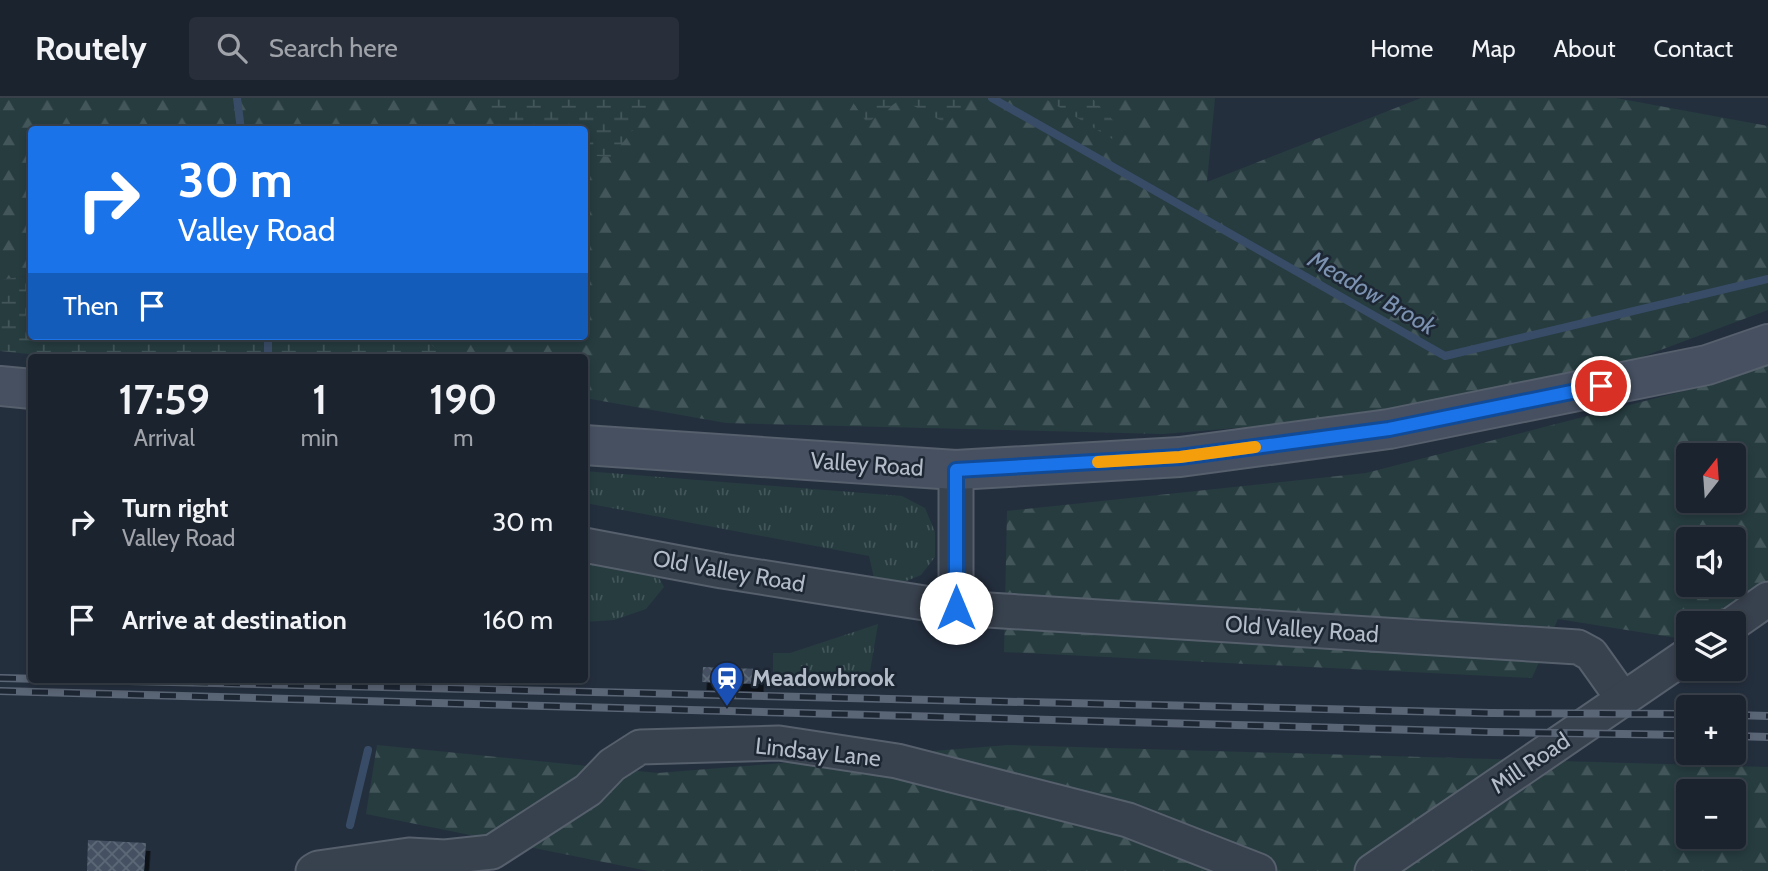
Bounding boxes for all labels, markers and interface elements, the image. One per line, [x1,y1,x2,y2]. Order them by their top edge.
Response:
search box [189,17,679,80]
text: Routely [35,28,147,68]
icon: search [213,29,251,67]
text: Search here [269,32,398,64]
text: Home [1370,34,1433,63]
text: Map [1471,34,1516,63]
text: About [1554,34,1616,63]
text: Contact [1654,34,1733,63]
text: 30 m [178,150,293,209]
icon: right [63,154,154,245]
text: Valley Road [178,210,336,249]
water label: Meadow Brook [1302,244,1442,341]
icon: arrive [133,287,171,325]
text: Then [63,290,119,322]
pin [1571,356,1631,416]
icon: arrive [1582,367,1620,405]
text: 17:59 [119,373,210,425]
text: 1 [312,373,327,425]
text: 190 [429,373,497,425]
text: Arrival [134,424,195,452]
text: min [301,424,339,452]
text: m [453,424,473,452]
north arrow [1676,443,1746,513]
map controls [1676,443,1746,849]
street label: Valley Road [810,446,924,482]
text: Turn right [122,492,228,524]
icon: right [63,503,101,541]
text: 30 m [492,506,553,538]
text: Valley Road [122,524,235,552]
button: sound [1676,527,1746,597]
street label: Old Valley Road [651,544,807,598]
position arrow [919,571,993,645]
icon: arrive [63,601,101,639]
text: Arrive at destination [122,604,347,636]
text: 160 m [483,604,553,636]
street label: Old Valley Road [1224,610,1380,648]
button: layers [1676,611,1746,681]
station icon: Meadowbrook [708,659,746,708]
place label: Meadowbrook [752,664,896,692]
button: + [1676,695,1746,765]
street label: Mill Road [1485,726,1575,800]
street label: Lindsay Lane [754,731,882,773]
button: − [1676,779,1746,849]

